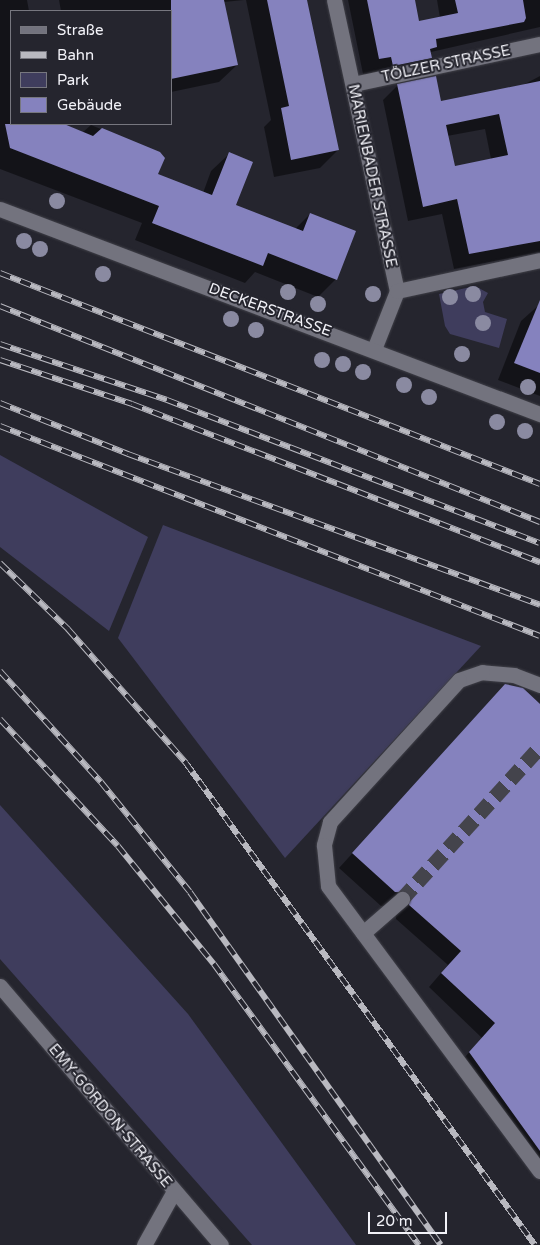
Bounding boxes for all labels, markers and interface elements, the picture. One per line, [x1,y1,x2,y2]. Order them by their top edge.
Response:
legend [10,10,172,125]
text: Straße [57,21,103,39]
street label: TÖLZER STRASSE [380,42,512,86]
text: Bahn [57,46,94,64]
text: Park [57,71,89,89]
street label: MARIENBADER STRASSE [344,83,400,269]
text: Gebäude [57,96,122,114]
street label: DECKERSTRASSE [206,279,334,341]
street label: EMY-GORDON-STRASSE [45,1040,175,1192]
scale bar [370,1202,449,1234]
text: 20 m [376,1212,413,1230]

